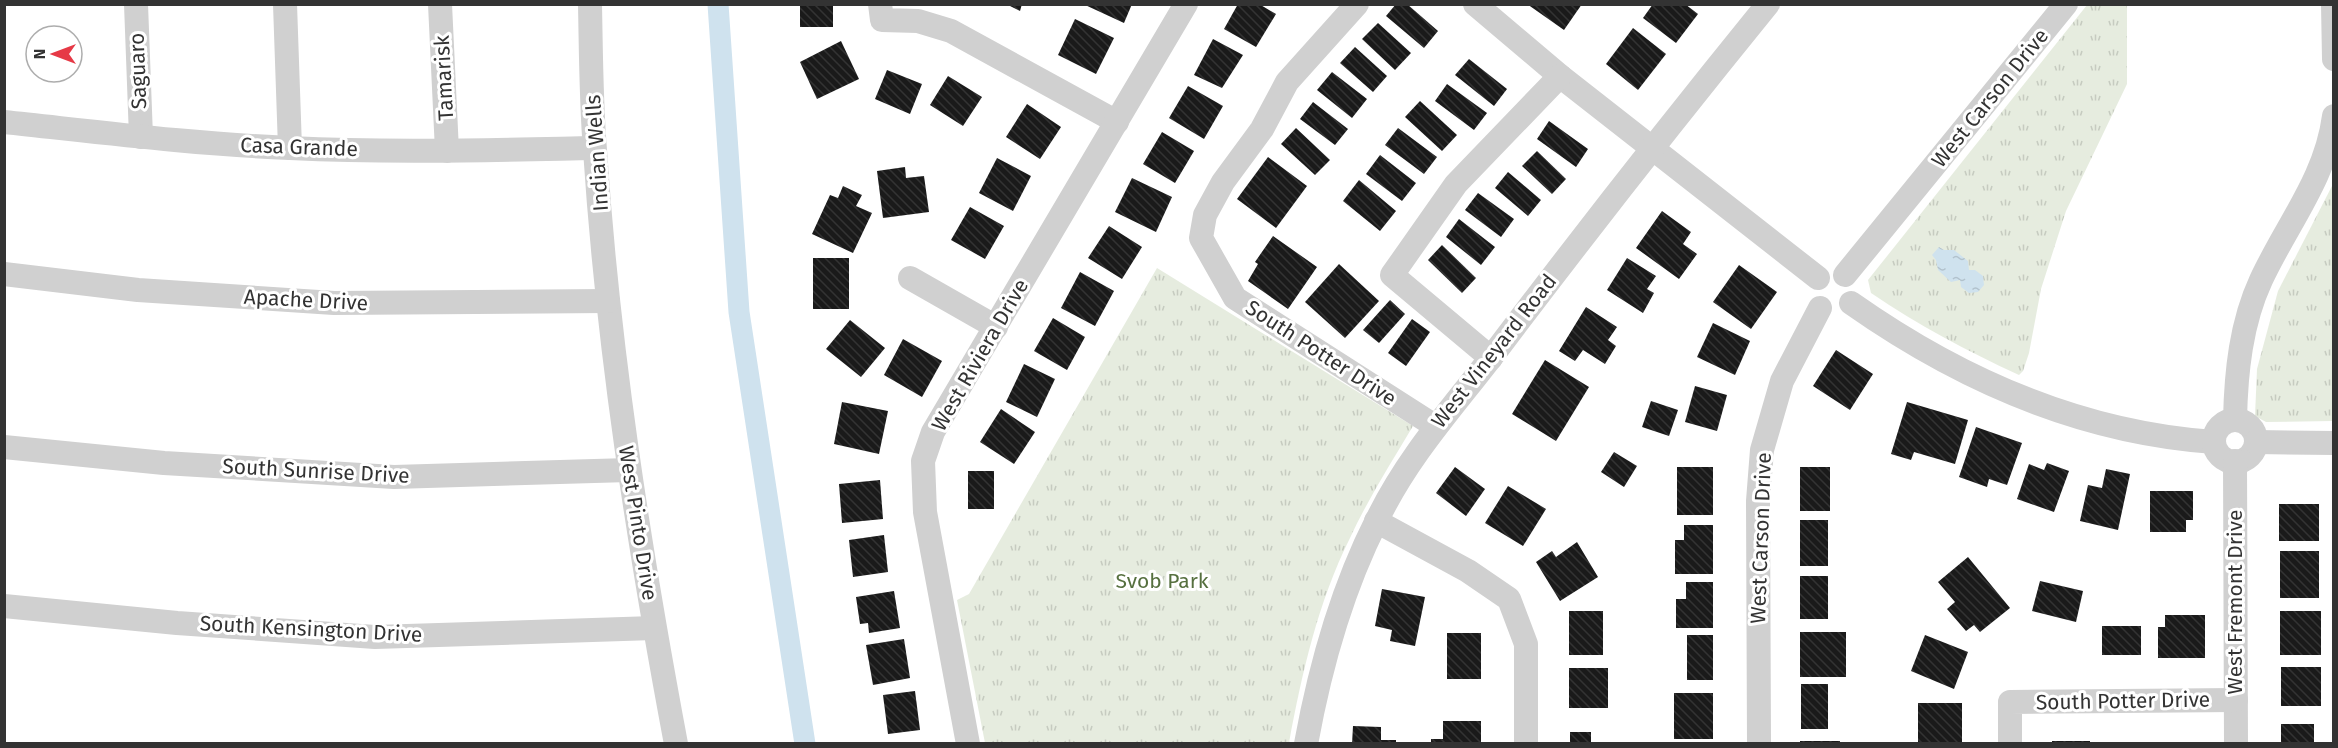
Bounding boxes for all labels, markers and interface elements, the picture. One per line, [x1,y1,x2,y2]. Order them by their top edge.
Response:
street label: West Carson Drive [1926,23,2054,173]
north arrow [24,24,84,84]
street label: Saguaro [124,32,152,110]
street label: Tamarisk [429,35,459,121]
text: N [30,49,49,59]
street label: Indian Wells [580,94,614,212]
street label: Casa Grande [240,132,358,162]
street label: West Vineyard Road [1426,269,1562,433]
street label: West Riviera Drive [926,274,1034,436]
street label: Apache Drive [243,284,369,316]
street label: South Potter Drive [1241,295,1401,411]
street label: West Pinto Drive [613,444,663,602]
street label: West Carson Drive [1745,452,1777,624]
street label: South Sunrise Drive [222,453,410,489]
street label: West Fremont Drive [2222,510,2248,695]
park label: Svob Park [1115,568,1209,594]
street label: South Kensington Drive [199,610,423,648]
street label: South Potter Drive [2036,686,2210,716]

